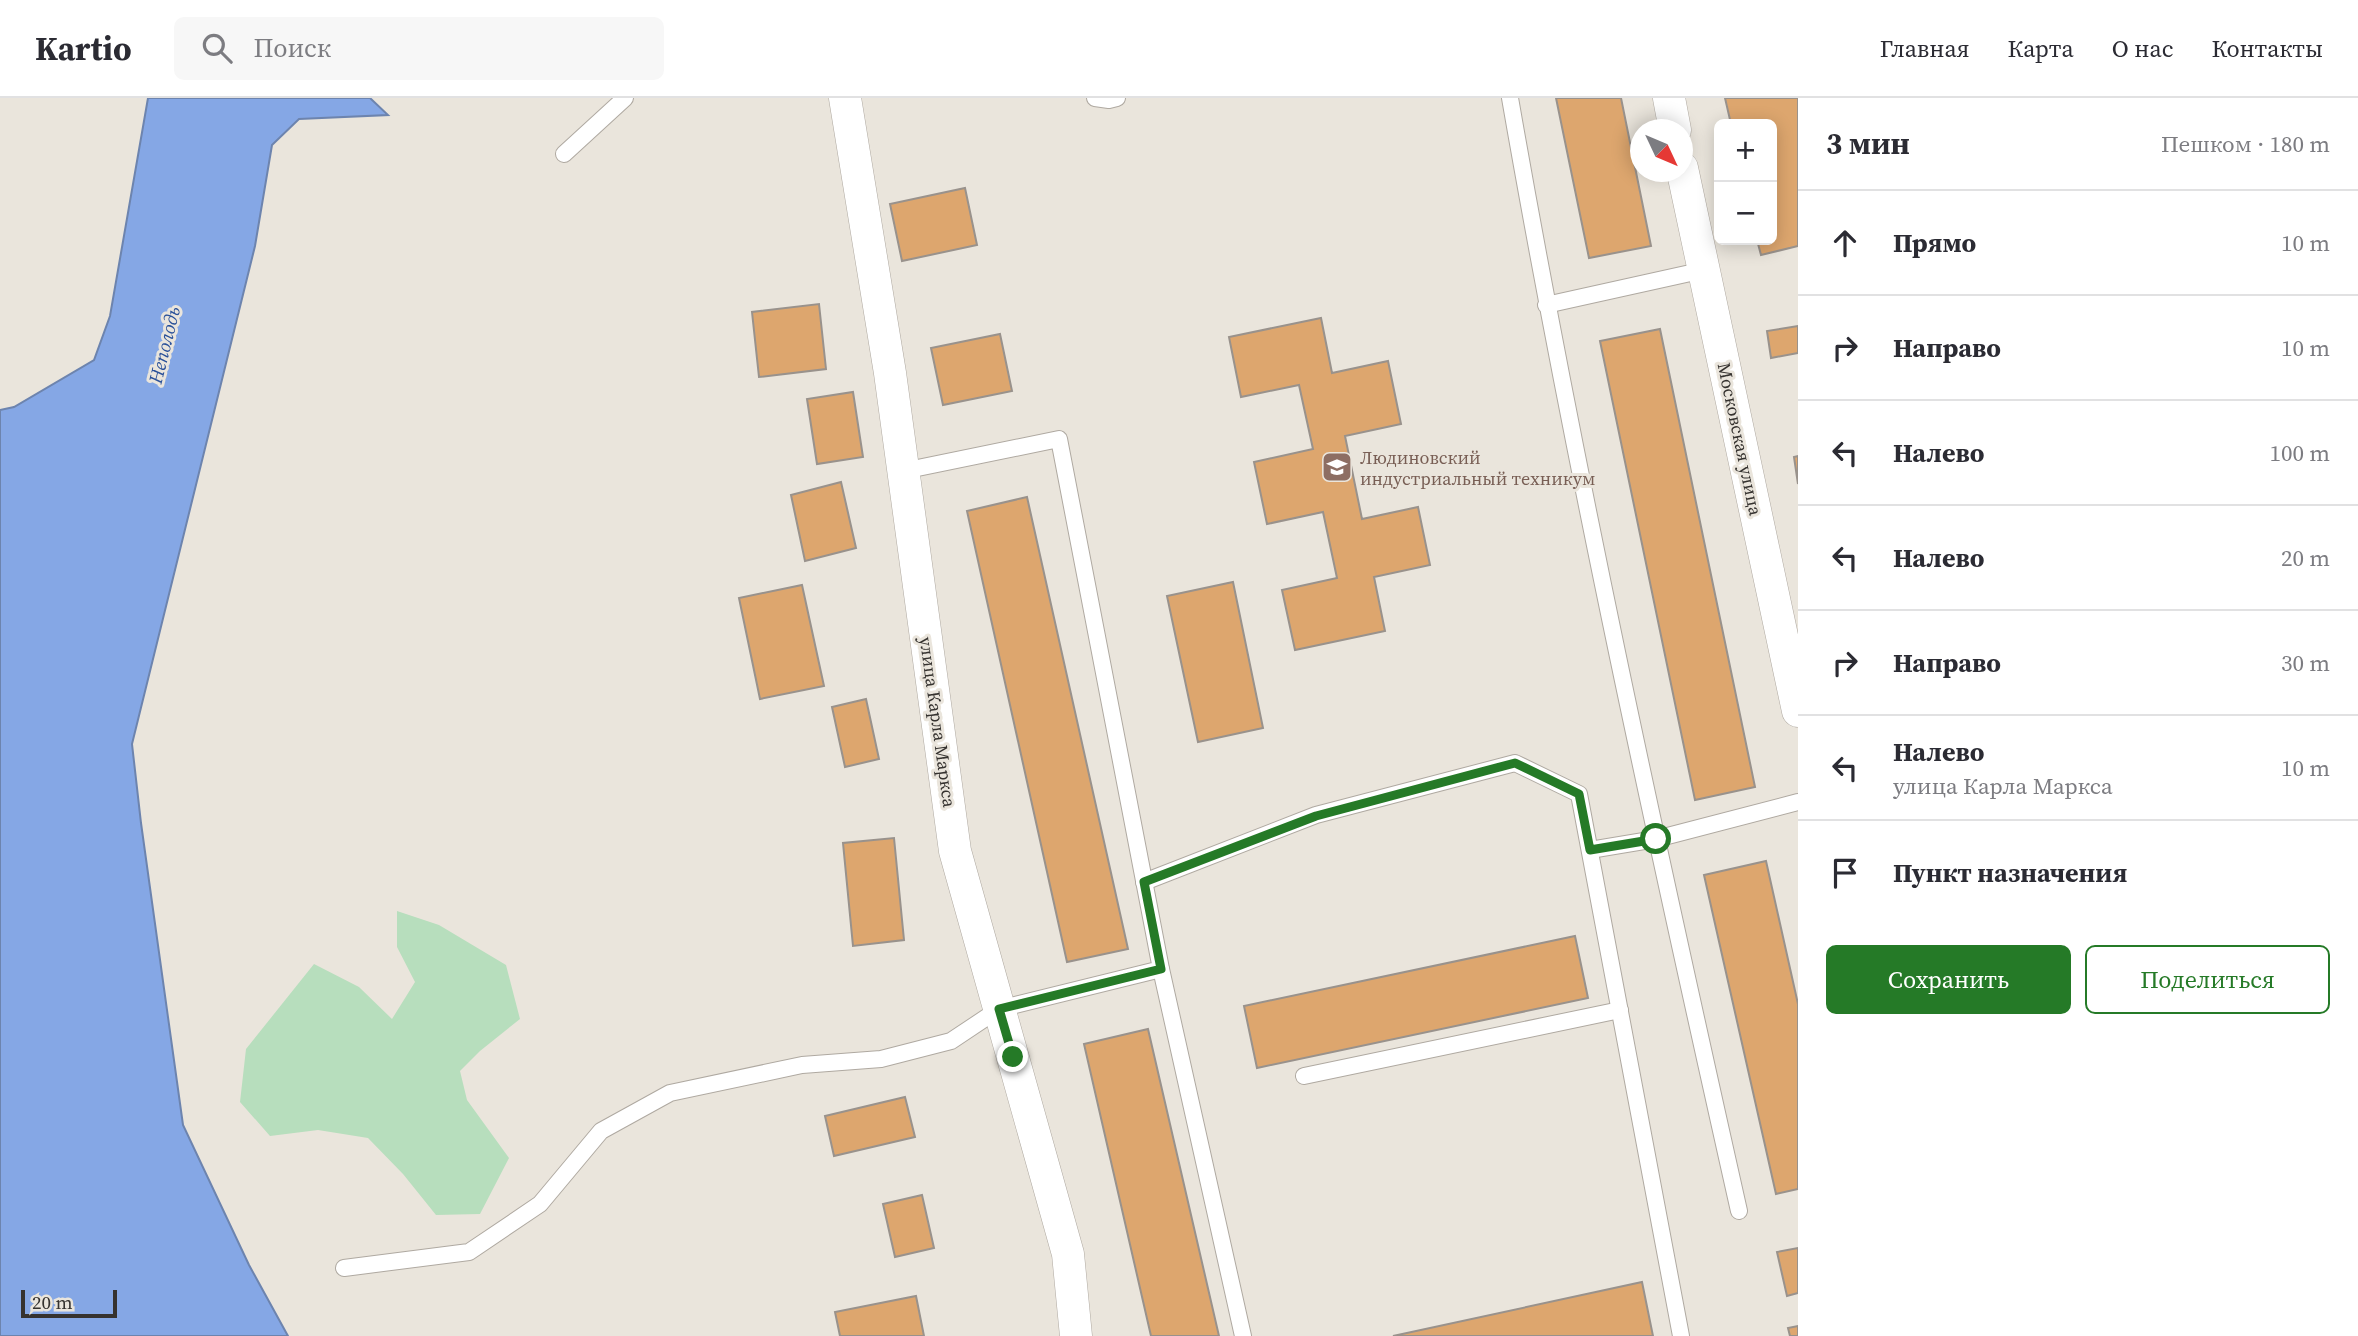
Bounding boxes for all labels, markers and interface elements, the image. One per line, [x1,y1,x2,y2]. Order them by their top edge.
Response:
search box [174,17,664,80]
text: Kartio [35,26,132,71]
icon: search [198,29,236,67]
text: Поиск [254,30,331,66]
text: Главная [1880,32,1969,65]
text: Карта [2007,32,2074,65]
text: О нас [2112,32,2173,65]
text: Контакты [2211,32,2323,65]
north arrow [1630,119,1693,182]
map controls [1714,119,1777,245]
button: + [1714,119,1777,182]
text: 3 мин [1826,123,1910,164]
text: Пешком · 180 m [2161,128,2330,160]
button: − [1714,182,1777,245]
icon: ahead [1826,224,1864,262]
text: Прямо [1893,225,1976,261]
text: 10 m [2281,227,2330,259]
water label: Неполодь [142,304,186,387]
icon: right [1826,329,1864,367]
text: Направо [1893,330,2001,366]
text: 10 m [2281,332,2330,364]
street label: Московская улица [1712,360,1769,518]
icon: left [1826,434,1864,472]
text: Налево [1893,435,1984,471]
text: 100 m [2269,437,2330,469]
place label: Людиновский индустриальный техникум [1360,445,1595,491]
school or university icon: Людиновский индустриальный техникум [1320,450,1354,484]
icon: left [1826,539,1864,577]
text: Налево [1893,540,1984,576]
text: 20 m [2281,542,2330,574]
street label: улица Карла Маркса [914,635,962,810]
icon: right [1826,644,1864,682]
text: Направо [1893,645,2001,681]
text: 30 m [2281,647,2330,679]
text: Налево [1893,734,1984,770]
icon: left [1826,749,1864,787]
text: 10 m [2281,752,2330,784]
text: улица Карла Маркса [1893,770,2113,802]
route start [1640,823,1671,854]
icon: arrive [1826,854,1864,892]
text: Пункт назначения [1893,855,2127,891]
button: Сохранить [1826,945,2071,1014]
button: Поделиться [2085,945,2330,1014]
route end [997,1041,1028,1072]
scale bar [21,1287,117,1319]
text: 20 m [32,1289,73,1315]

